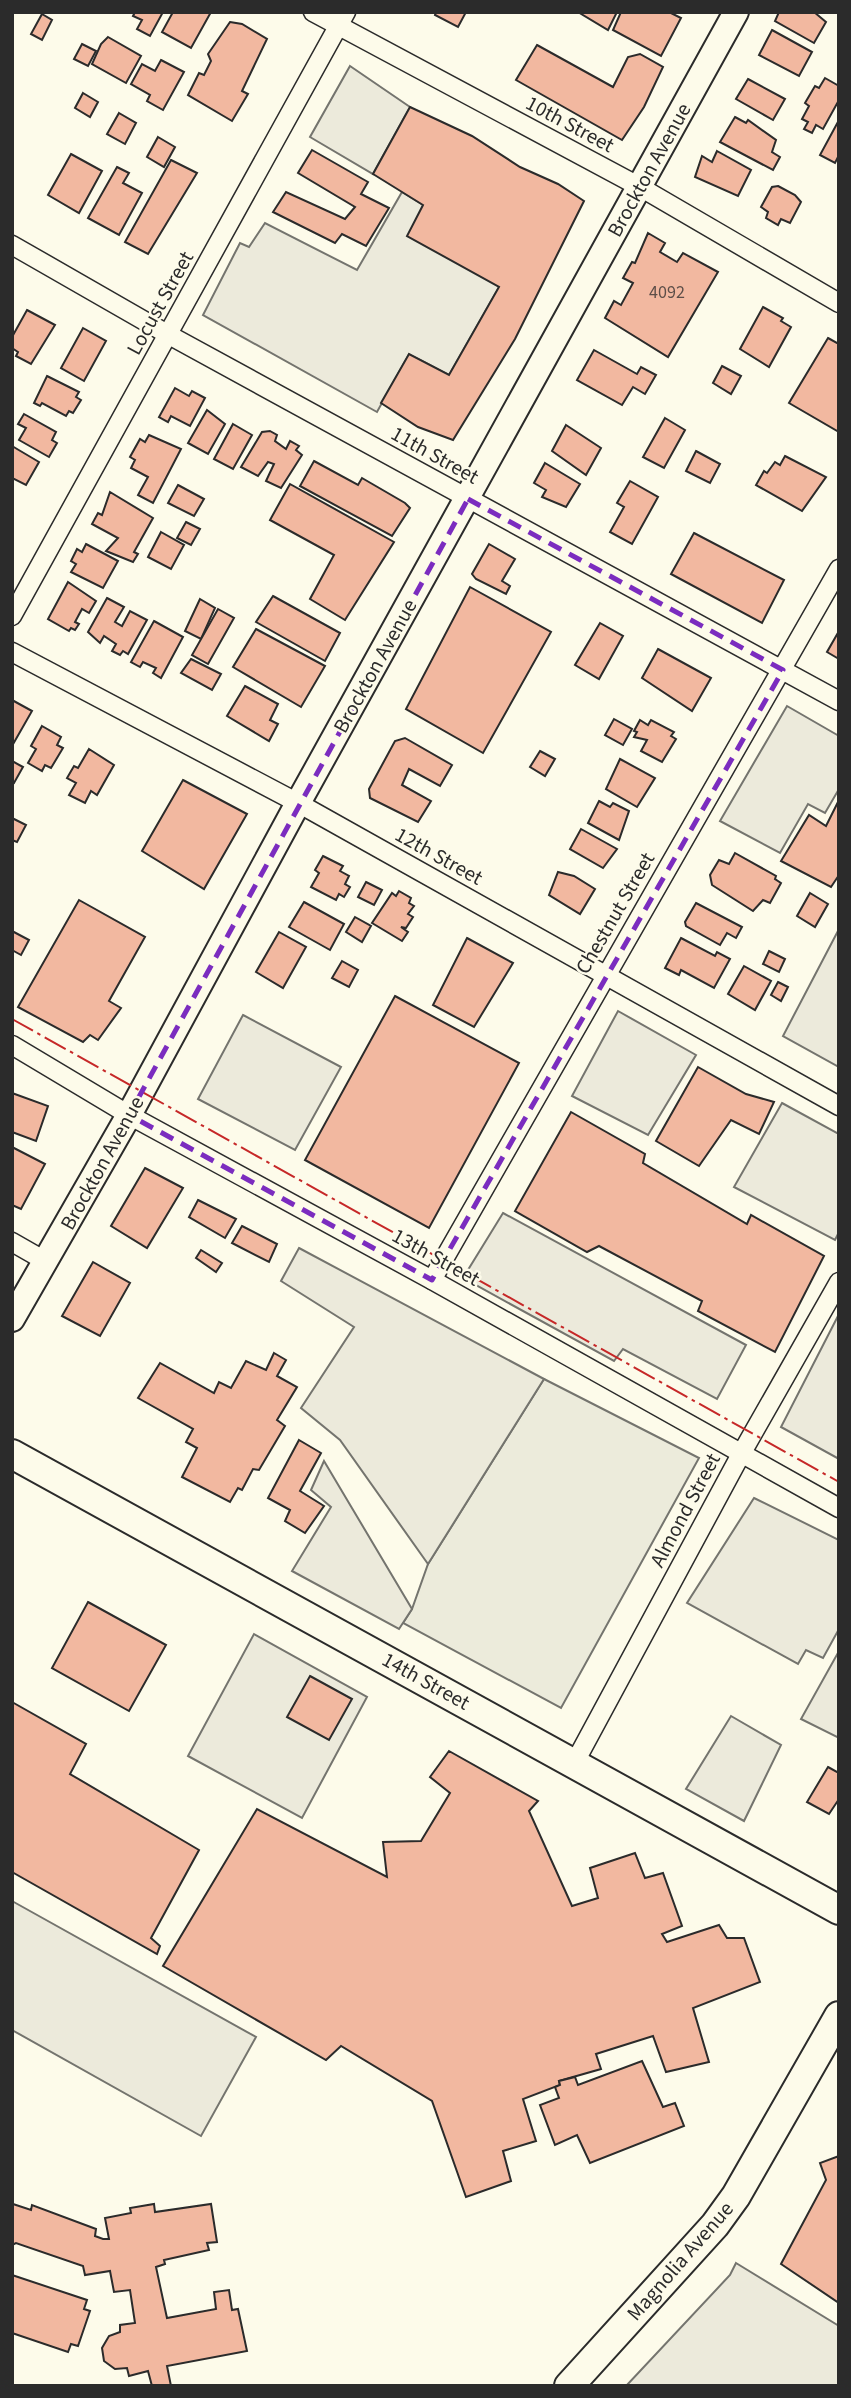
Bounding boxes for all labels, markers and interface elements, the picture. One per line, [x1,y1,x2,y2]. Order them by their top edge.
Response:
street label: 10th Street [520,88,620,160]
street label: Brockton Avenue [600,98,698,242]
street label: Locust Street [119,246,201,360]
house number: 4092 [649,280,685,305]
street label: 11th Street [386,419,484,491]
street label: Brockton Avenue [326,594,424,738]
street label: 12th Street [390,820,488,892]
street label: Chestnut Street [568,847,662,979]
street label: Brockton Avenue [53,1091,151,1235]
street label: 13th Street [387,1221,485,1293]
street label: Almond Street [642,1448,728,1572]
street label: 14th Street [377,1645,475,1717]
street label: Magnolia Avenue [620,2195,740,2327]

